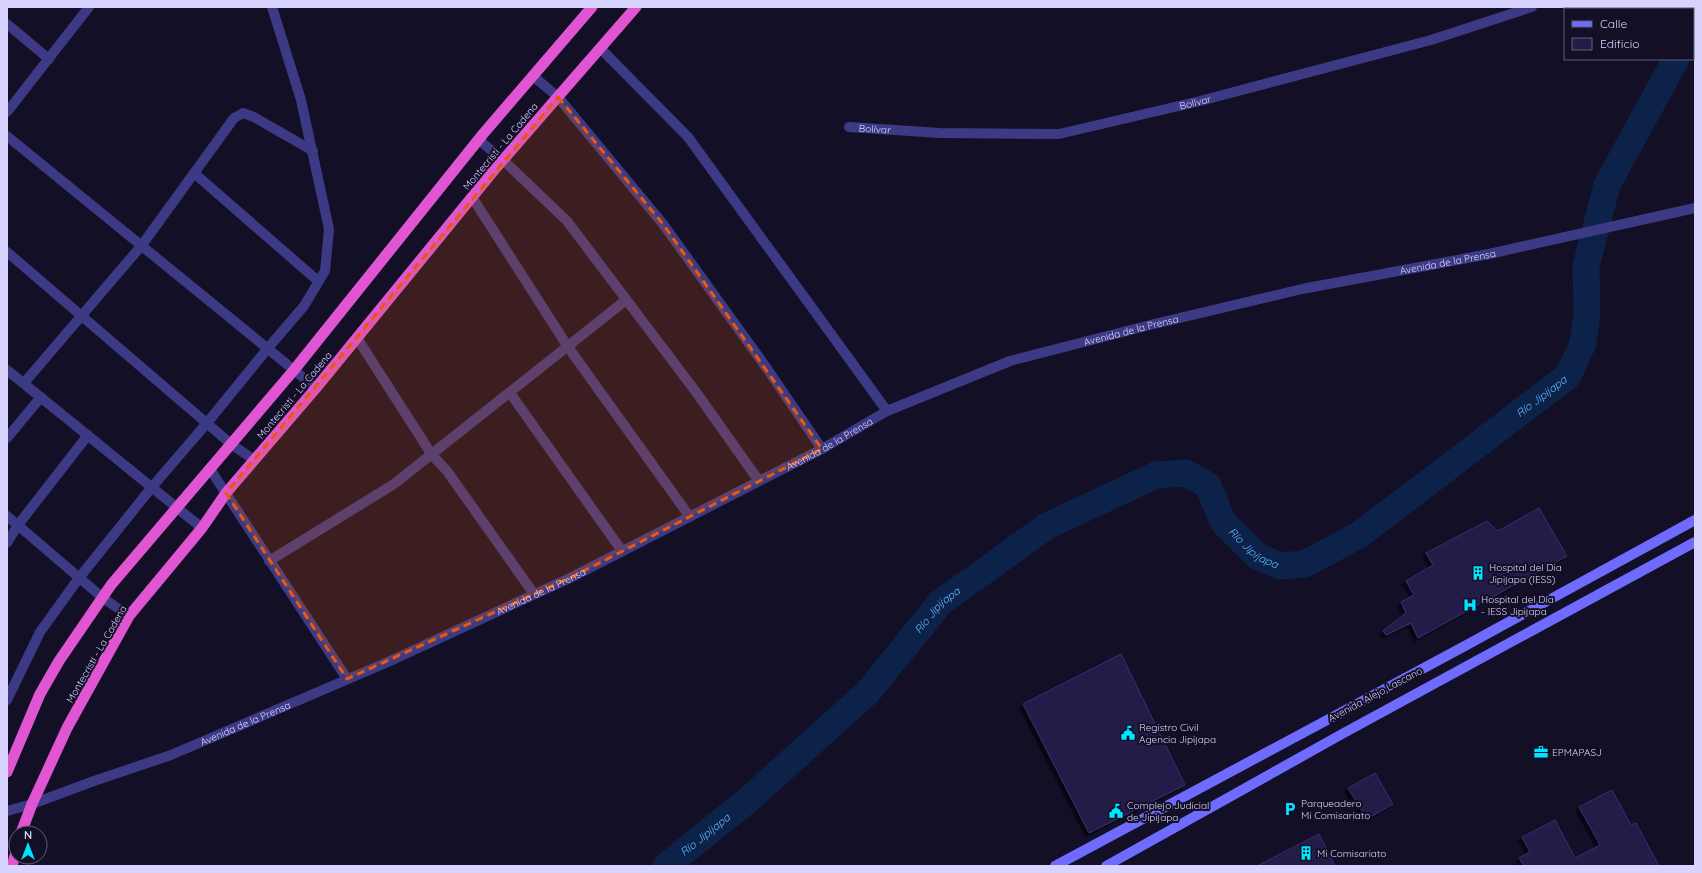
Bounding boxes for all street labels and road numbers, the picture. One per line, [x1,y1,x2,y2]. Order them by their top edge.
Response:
street label: Bolívar [1178,92,1213,113]
street label: Montecristi - La Cadena [460,100,541,193]
street label: Bolívar [858,122,892,137]
street label: Avenida de la Prensa [1399,247,1497,278]
street label: Avenida de la Prensa [1082,312,1180,349]
street label: Montecristi - La Cadena [254,349,335,442]
street label: Avenida de la Prensa [784,415,875,473]
street label: Avenida de la Prensa [494,565,588,618]
street label: Montecristi - La Cadena [63,603,130,705]
street label: Avenida Alejo Lascano [1326,664,1425,725]
street label: Avenida de la Prensa [198,699,293,749]

